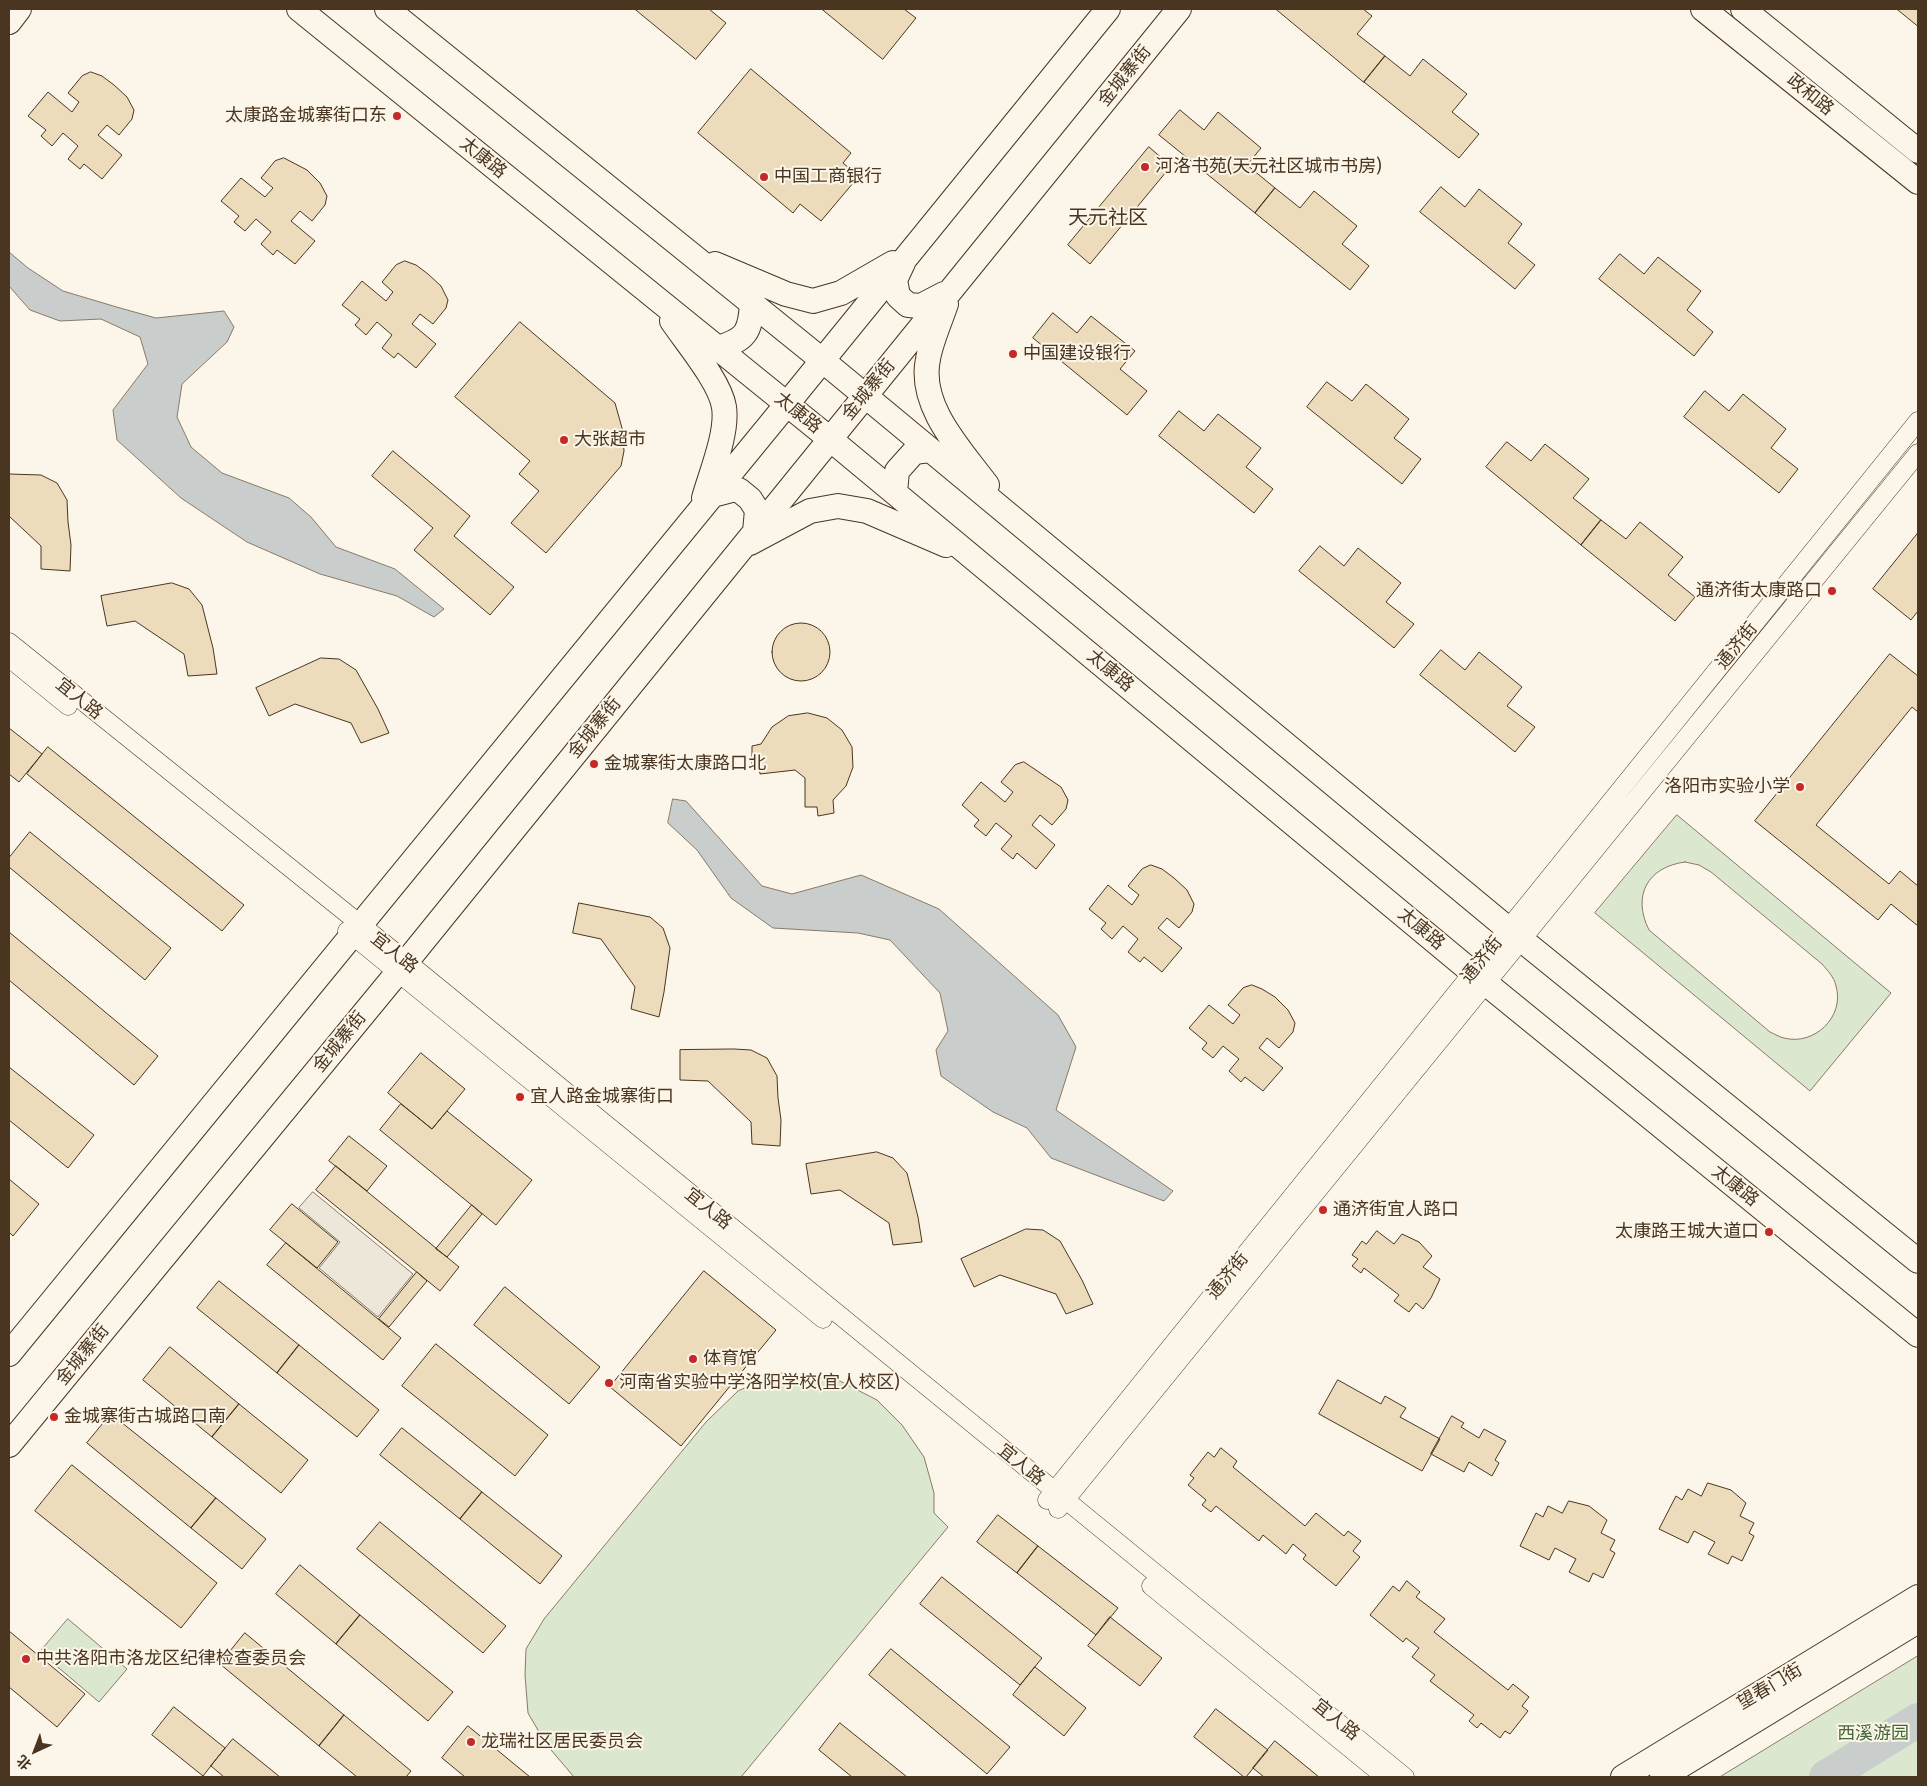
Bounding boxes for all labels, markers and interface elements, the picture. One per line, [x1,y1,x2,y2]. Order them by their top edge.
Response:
street label: 金城寨街 [1094,41,1156,111]
street label: 政和路 [1782,70,1838,120]
place label: 太康路金城寨街口东 [225,105,387,127]
marker: 太康路金城寨街口东 [391,110,403,122]
street label: 太康路 [455,133,511,183]
place label: 河洛书苑(天元社区城市书房) [1155,156,1382,178]
marker: 河洛书苑(天元社区城市书房) [1139,161,1151,173]
place label: 中国工商银行 [774,166,882,188]
marker: 中国工商银行 [758,171,770,183]
district label: 天元社区 [1068,206,1148,230]
place label: 中国建设银行 [1023,343,1131,365]
marker: 中国建设银行 [1007,348,1019,360]
street label: 金城寨街 [838,355,900,425]
street label: 太康路 [770,388,826,438]
place label: 大张超市 [574,429,646,451]
marker: 大张超市 [558,434,570,446]
place label: 通济街太康路口 [1696,580,1822,602]
marker: 通济街太康路口 [1826,585,1838,597]
street label: 通济街 [1712,618,1762,674]
street label: 太康路 [1082,645,1138,697]
street label: 宜人路 [51,674,107,724]
street label: 金城寨街 [564,693,626,763]
place label: 金城寨街太康路口北 [604,753,766,775]
marker: 金城寨街太康路口北 [588,758,600,770]
place label: 洛阳市实验小学 [1664,776,1790,798]
marker: 洛阳市实验小学 [1794,781,1806,793]
street label: 太康路 [1393,903,1449,955]
street label: 宜人路 [366,928,422,978]
street label: 通济街 [1457,932,1507,988]
street label: 金城寨街 [309,1007,371,1077]
place label: 宜人路金城寨街口 [530,1086,674,1108]
marker: 宜人路金城寨街口 [514,1091,526,1103]
street label: 太康路 [1707,1161,1763,1211]
street label: 宜人路 [680,1184,736,1234]
place label: 通济街宜人路口 [1333,1199,1459,1221]
marker: 通济街宜人路口 [1317,1204,1329,1216]
place label: 太康路王城大道口 [1615,1221,1759,1243]
marker: 太康路王城大道口 [1763,1226,1775,1238]
street label: 通济街 [1203,1248,1253,1304]
street label: 金城寨街 [52,1320,114,1390]
place label: 体育馆 [703,1348,757,1370]
marker: 体育馆 [687,1353,699,1365]
place label: 河南省实验中学洛阳学校(宜人校区) [619,1372,900,1394]
marker: 河南省实验中学洛阳学校(宜人校区) [603,1377,615,1389]
place label: 金城寨街古城路口南 [64,1406,226,1428]
marker: 金城寨街古城路口南 [48,1411,60,1423]
street label: 宜人路 [993,1440,1049,1490]
place label: 中共洛阳市洛龙区纪律检查委员会 [36,1648,306,1670]
marker: 中共洛阳市洛龙区纪律检查委员会 [20,1653,32,1665]
street label: 望春门街 [1734,1659,1806,1715]
street label: 宜人路 [1308,1695,1364,1745]
park label: 西溪游园 [1837,1723,1909,1745]
north arrow [10,1726,60,1776]
place label: 龙瑞社区居民委员会 [481,1731,643,1753]
marker: 龙瑞社区居民委员会 [465,1736,477,1748]
text: 北 [14,1751,35,1773]

